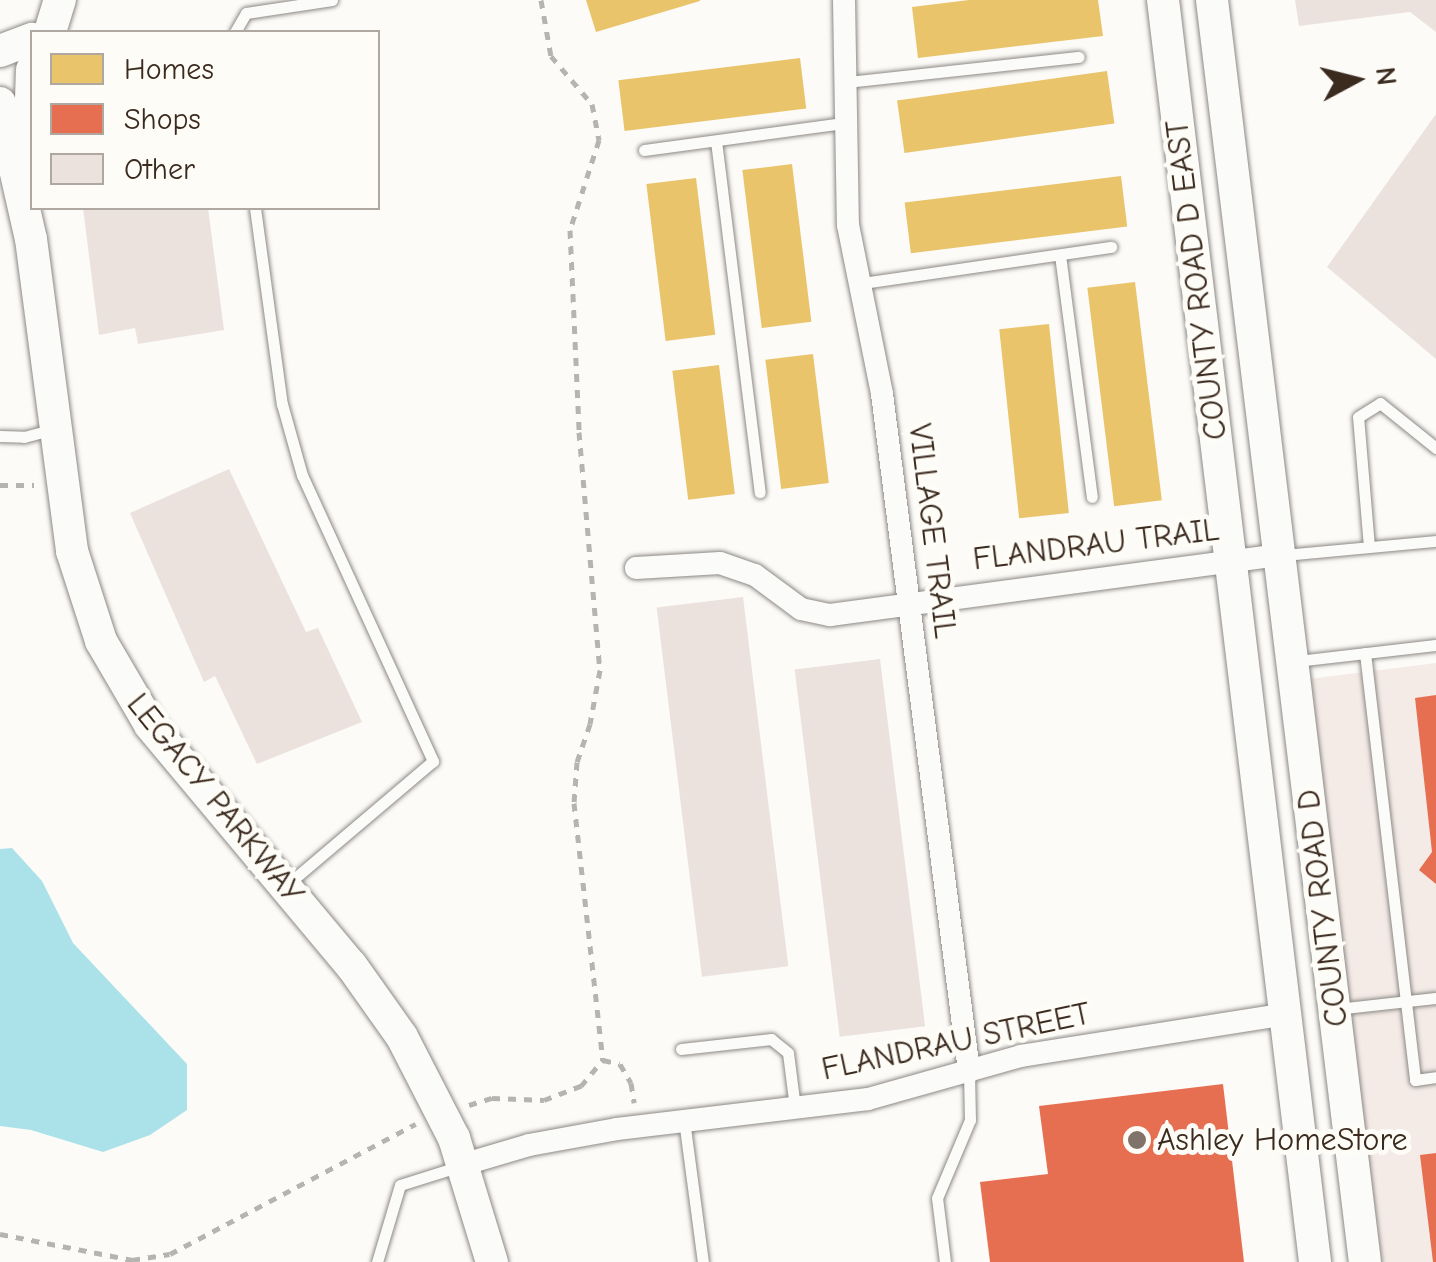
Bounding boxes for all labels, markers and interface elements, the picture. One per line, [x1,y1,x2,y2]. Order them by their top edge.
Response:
legend [30,30,380,210]
north arrow [1306,30,1406,130]
text: Homes [124,52,214,87]
text: N [1369,65,1403,87]
text: Shops [124,102,201,137]
street label: COUNTY ROAD D EAST [1158,118,1236,442]
text: Other [124,152,195,187]
street label: VILLAGE TRAIL [900,421,964,641]
street label: FLANDRAU TRAIL [971,511,1221,579]
street label: LEGACY PARKWAY [118,686,312,912]
street label: COUNTY ROAD D [1289,787,1357,1029]
street label: FLANDRAU STREET [818,995,1094,1089]
place label: Ashley HomeStore [1157,1121,1408,1159]
marker: Ashley HomeStore [1126,1129,1148,1151]

